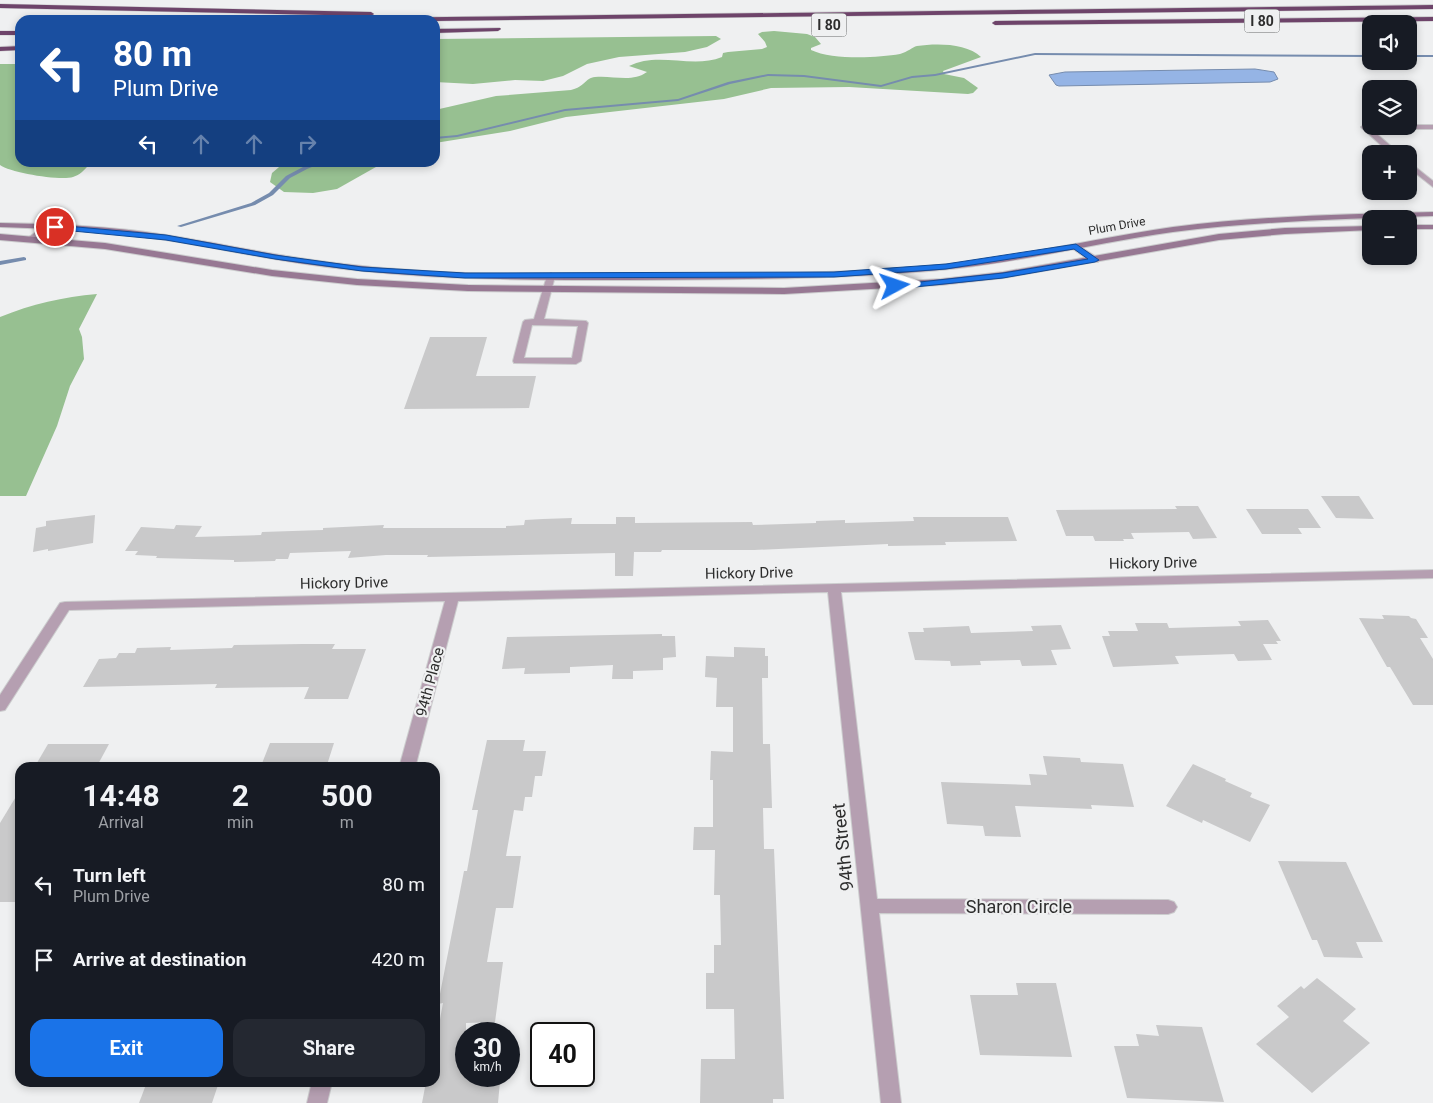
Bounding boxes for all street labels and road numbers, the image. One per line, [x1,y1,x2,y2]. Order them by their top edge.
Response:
road number: I 80 [1244,10,1280,32]
road number: I 80 [812,14,846,36]
street label: Plum Drive [1087,214,1147,238]
street label: Hickory Drive [1109,553,1197,573]
street label: Hickory Drive [705,563,793,583]
street label: Hickory Drive [300,573,388,593]
street label: 94th Place [412,645,448,719]
street label: 94th Street [827,802,858,892]
street label: Sharon Circle [966,896,1072,917]

